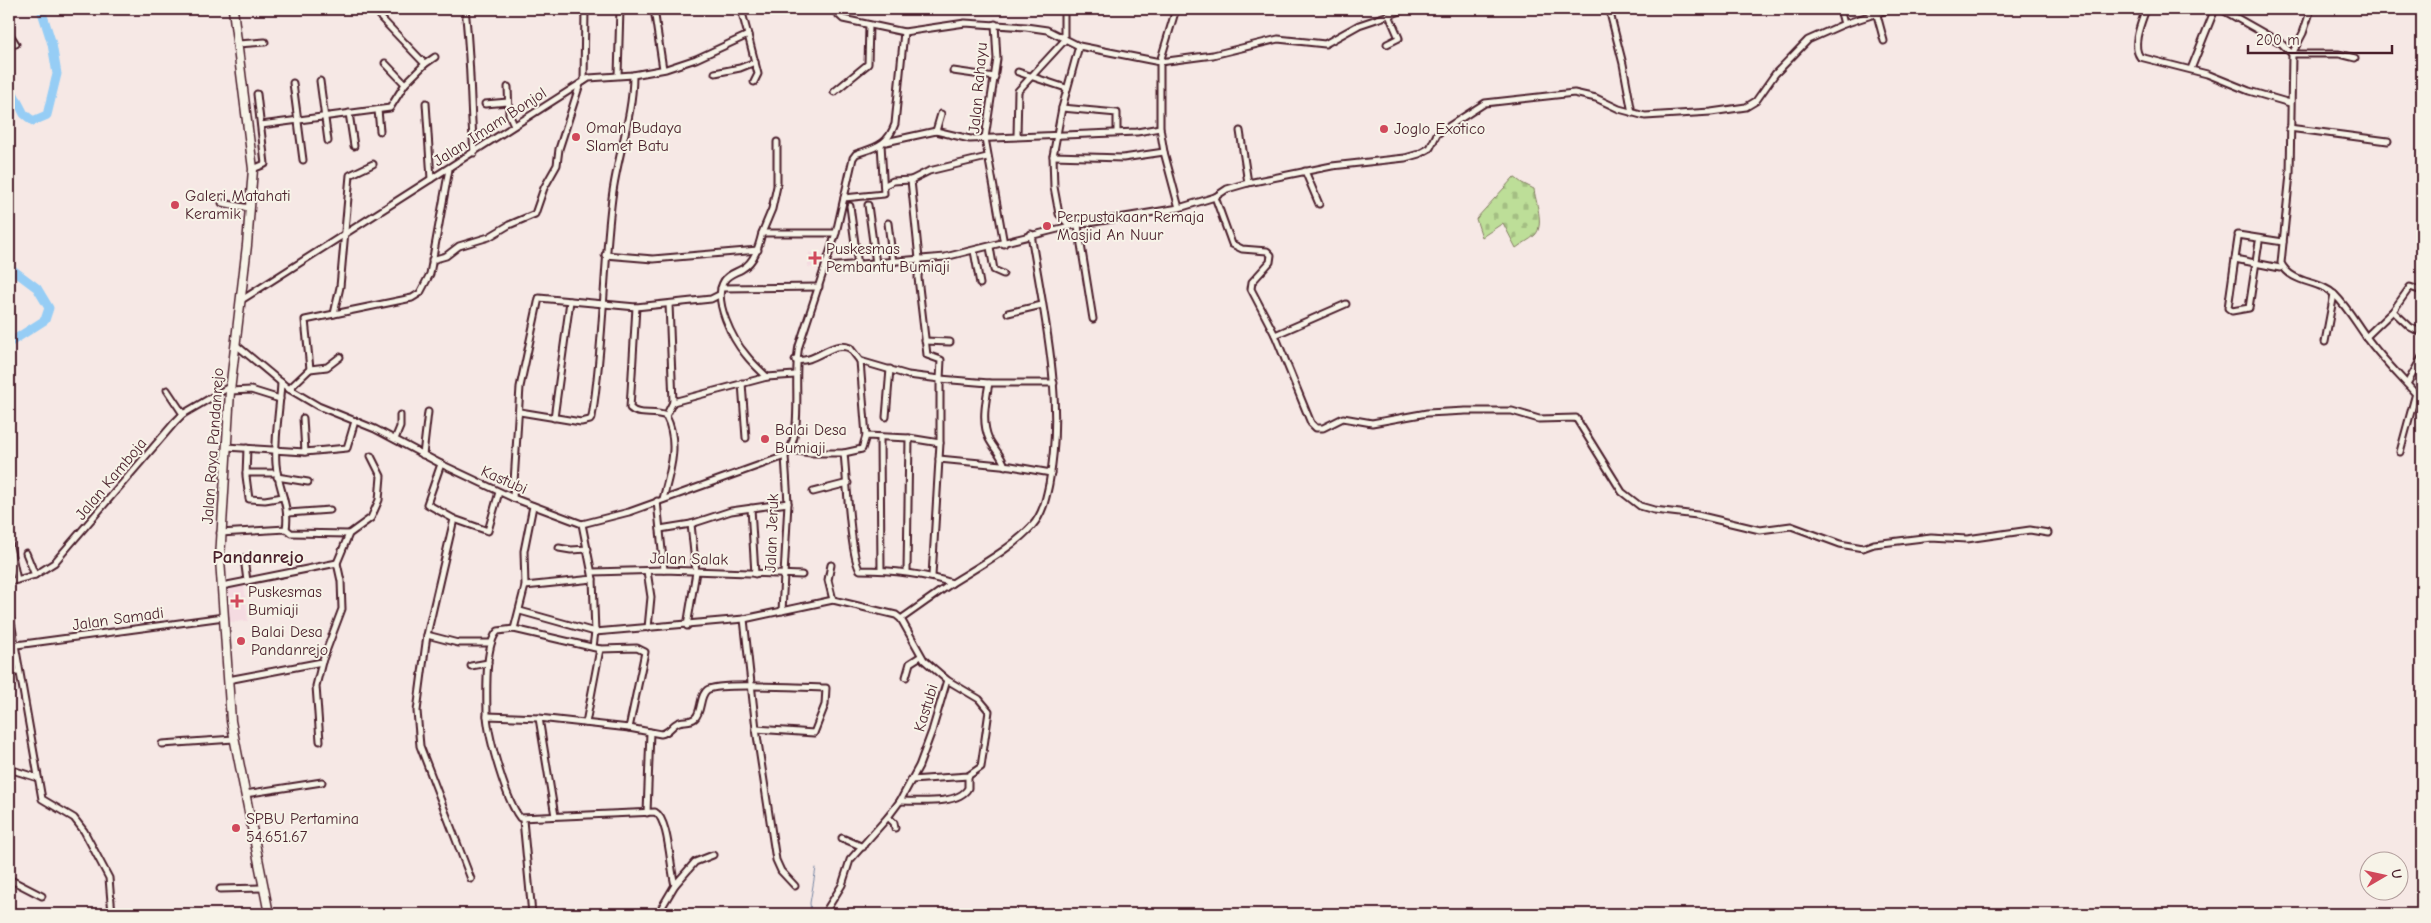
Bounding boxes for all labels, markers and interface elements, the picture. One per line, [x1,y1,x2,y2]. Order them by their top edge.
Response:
scale bar [2248,22,2392,54]
text: 200 m [2256,31,2300,49]
street label: Jalan Rahayu [965,42,991,134]
street label: Jalan Imam Bonjol [430,84,550,170]
place label: Omah Budaya Slamet Batu [586,119,682,155]
place label: Joglo Exotico [1394,120,1485,138]
marker: Joglo Exotico [1378,123,1390,135]
marker: Omah Budaya Slamet Batu [570,131,582,143]
place label: Galeri Matahati Keramik [185,187,291,223]
marker: Galeri Matahati Keramik [169,199,181,211]
place label: Perpustakaan Remaja Masjid An Nuur [1057,208,1204,244]
marker: Perpustakaan Remaja Masjid An Nuur [1041,220,1053,232]
place label: Puskesmas Pembantu Bumiaji [826,240,950,276]
marker: Puskesmas Pembantu Bumiaji [808,251,822,265]
street label: Jalan Raya Pandanrejo [199,367,227,525]
place label: Balai Desa Bumiaji [775,421,847,457]
marker: Balai Desa Bumiaji [759,433,771,445]
street label: Jalan Kamboja [72,435,150,523]
street label: Kastubi [478,462,530,498]
street label: Jalan Jeruk [762,493,782,573]
district label: Pandanrejo [212,546,304,568]
street label: Jalan Salak [650,549,728,569]
place label: Puskesmas Bumiaji [248,583,322,619]
marker: Puskesmas Bumiaji [230,594,244,608]
street label: Jalan Samadi [71,604,165,634]
place label: Balai Desa Pandanrejo [251,623,328,659]
marker: Balai Desa Pandanrejo [235,635,247,647]
street label: Kastubi [910,682,942,734]
place label: SPBU Pertamina 54.651.67 [246,810,359,846]
marker: SPBU Pertamina 54.651.67 [230,822,242,834]
north arrow [2358,850,2408,900]
text: U [2387,868,2405,880]

